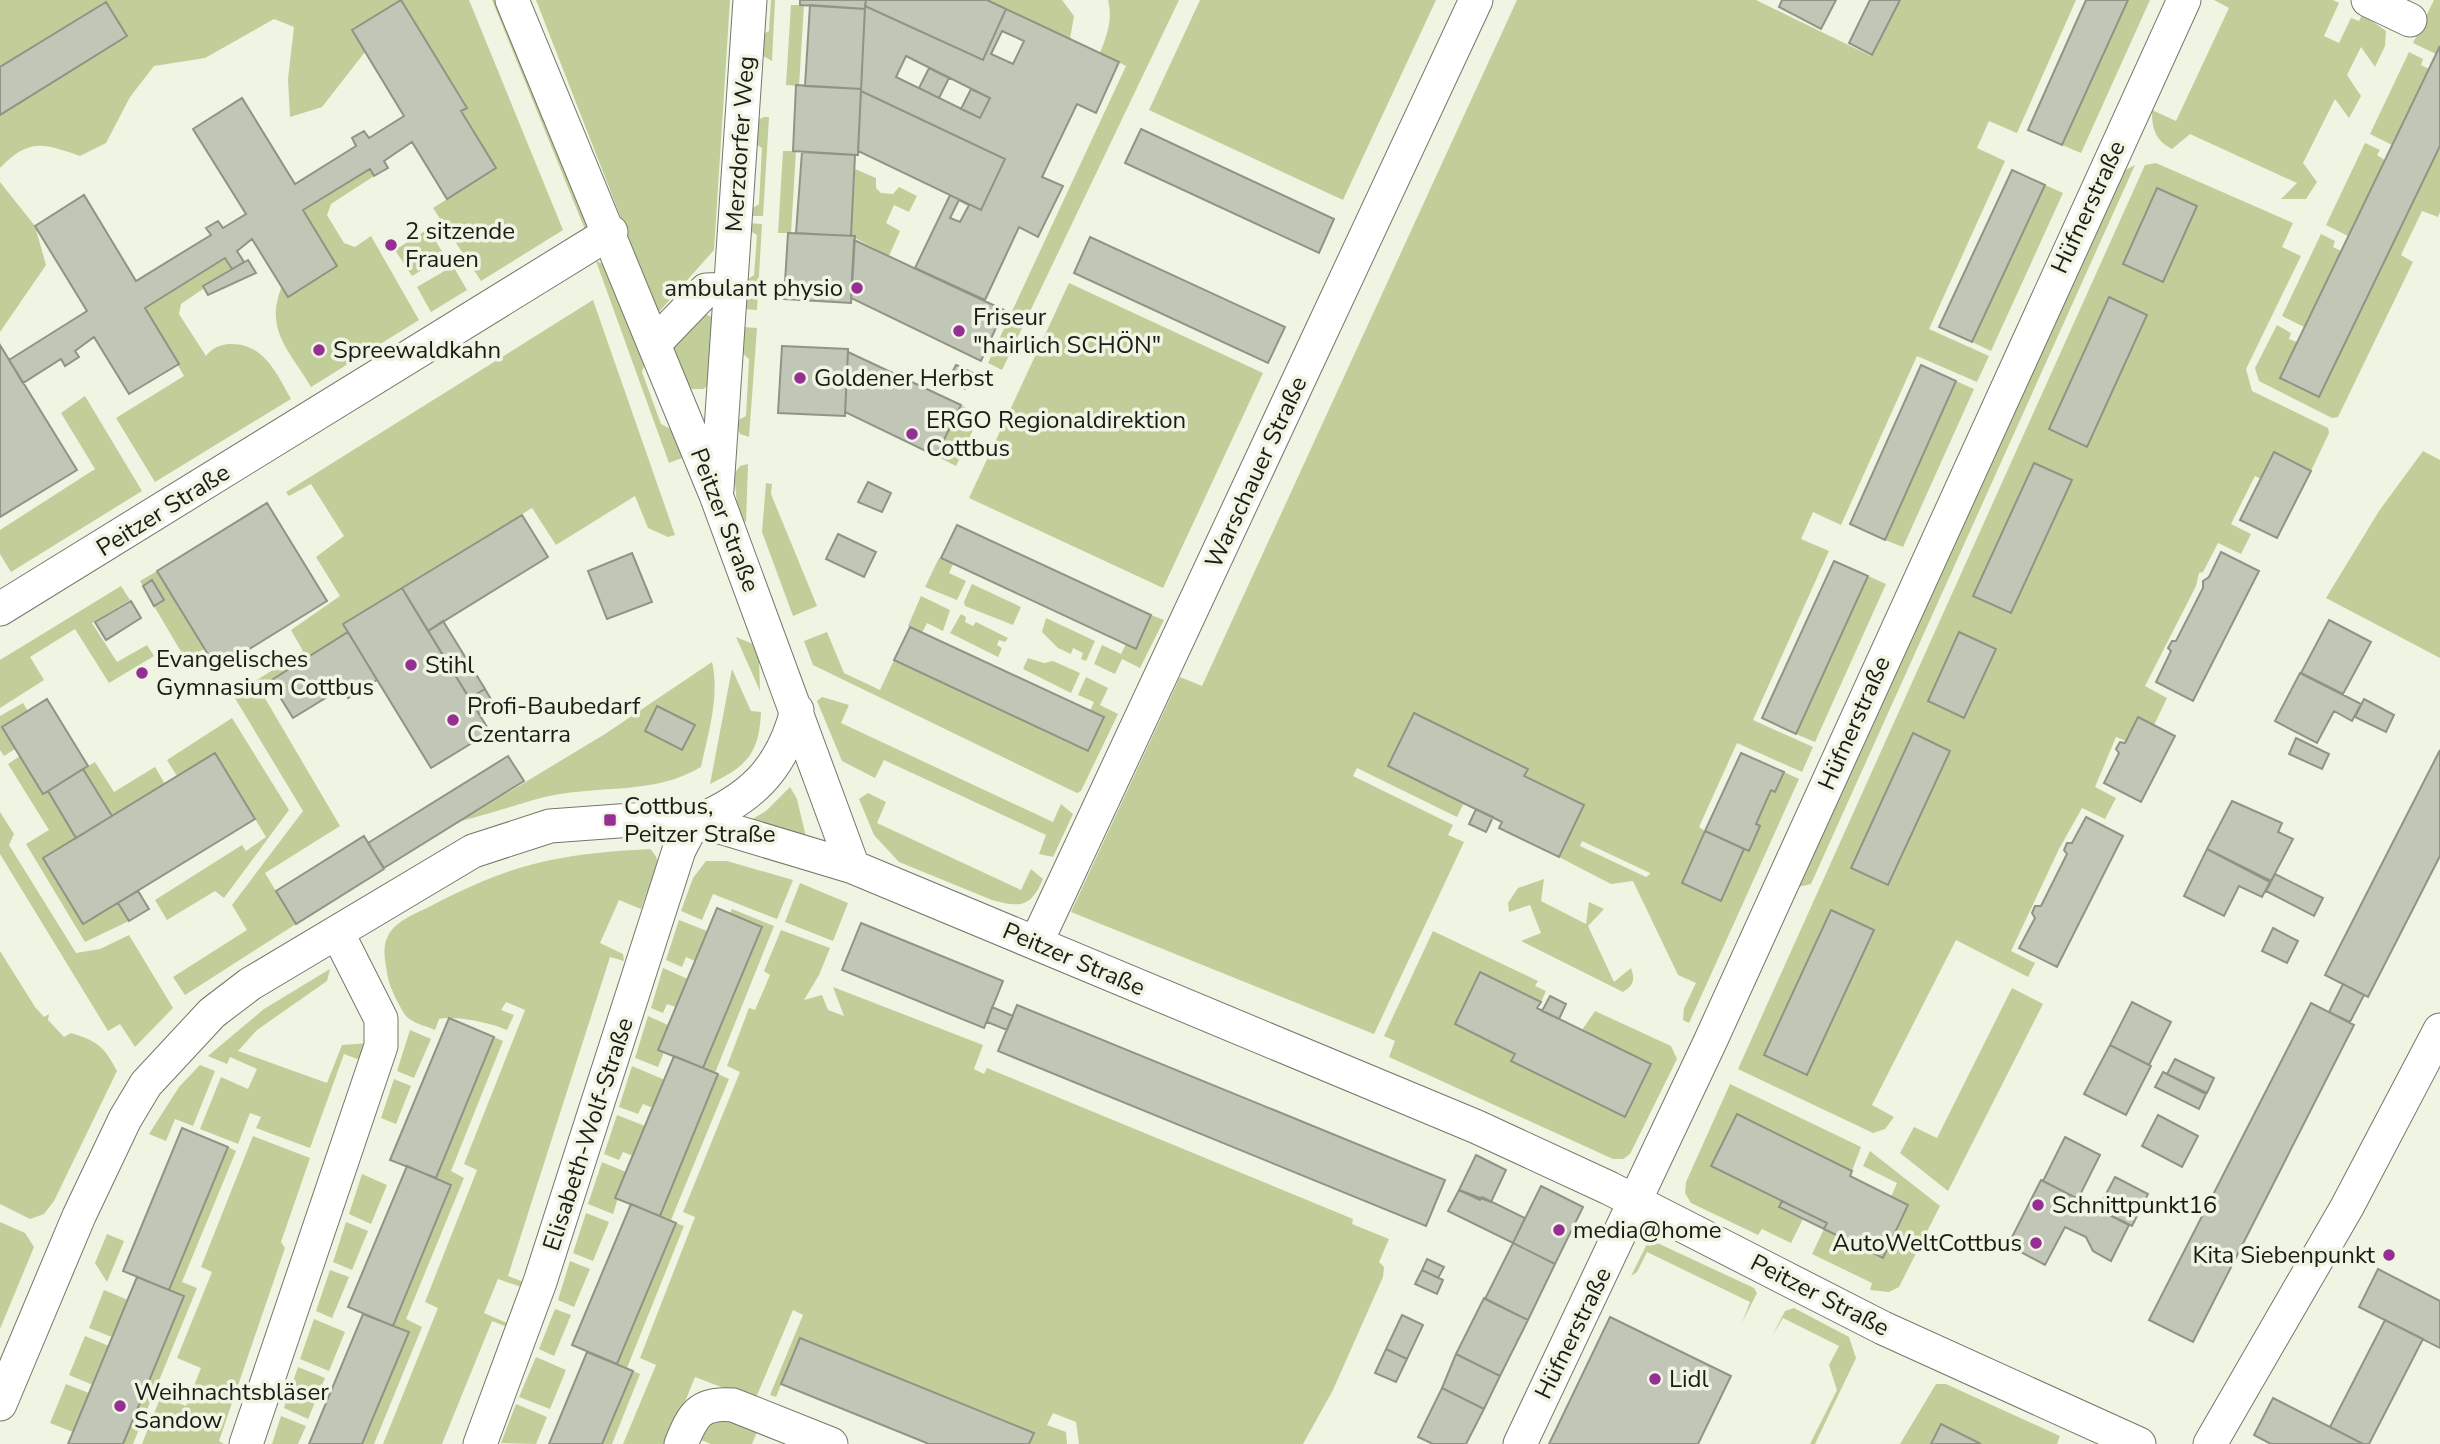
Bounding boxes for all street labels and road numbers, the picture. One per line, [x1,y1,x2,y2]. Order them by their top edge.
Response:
street label: Merzdorfer Weg [718,55,762,233]
street label: Hüfnerstraße [2043,135,2133,279]
street label: Warschauer Straße [1198,371,1314,573]
street label: Peitzer Straße [683,443,767,597]
street label: Peitzer Straße [90,456,236,564]
street label: Hüfnerstraße [1810,651,1898,795]
street label: Peitzer Straße [998,915,1150,1003]
street label: Elisabeth-Wolf-Straße [535,1013,641,1255]
street label: Peitzer Straße [1745,1246,1895,1344]
street label: Hüfnerstraße [1527,1262,1619,1404]

